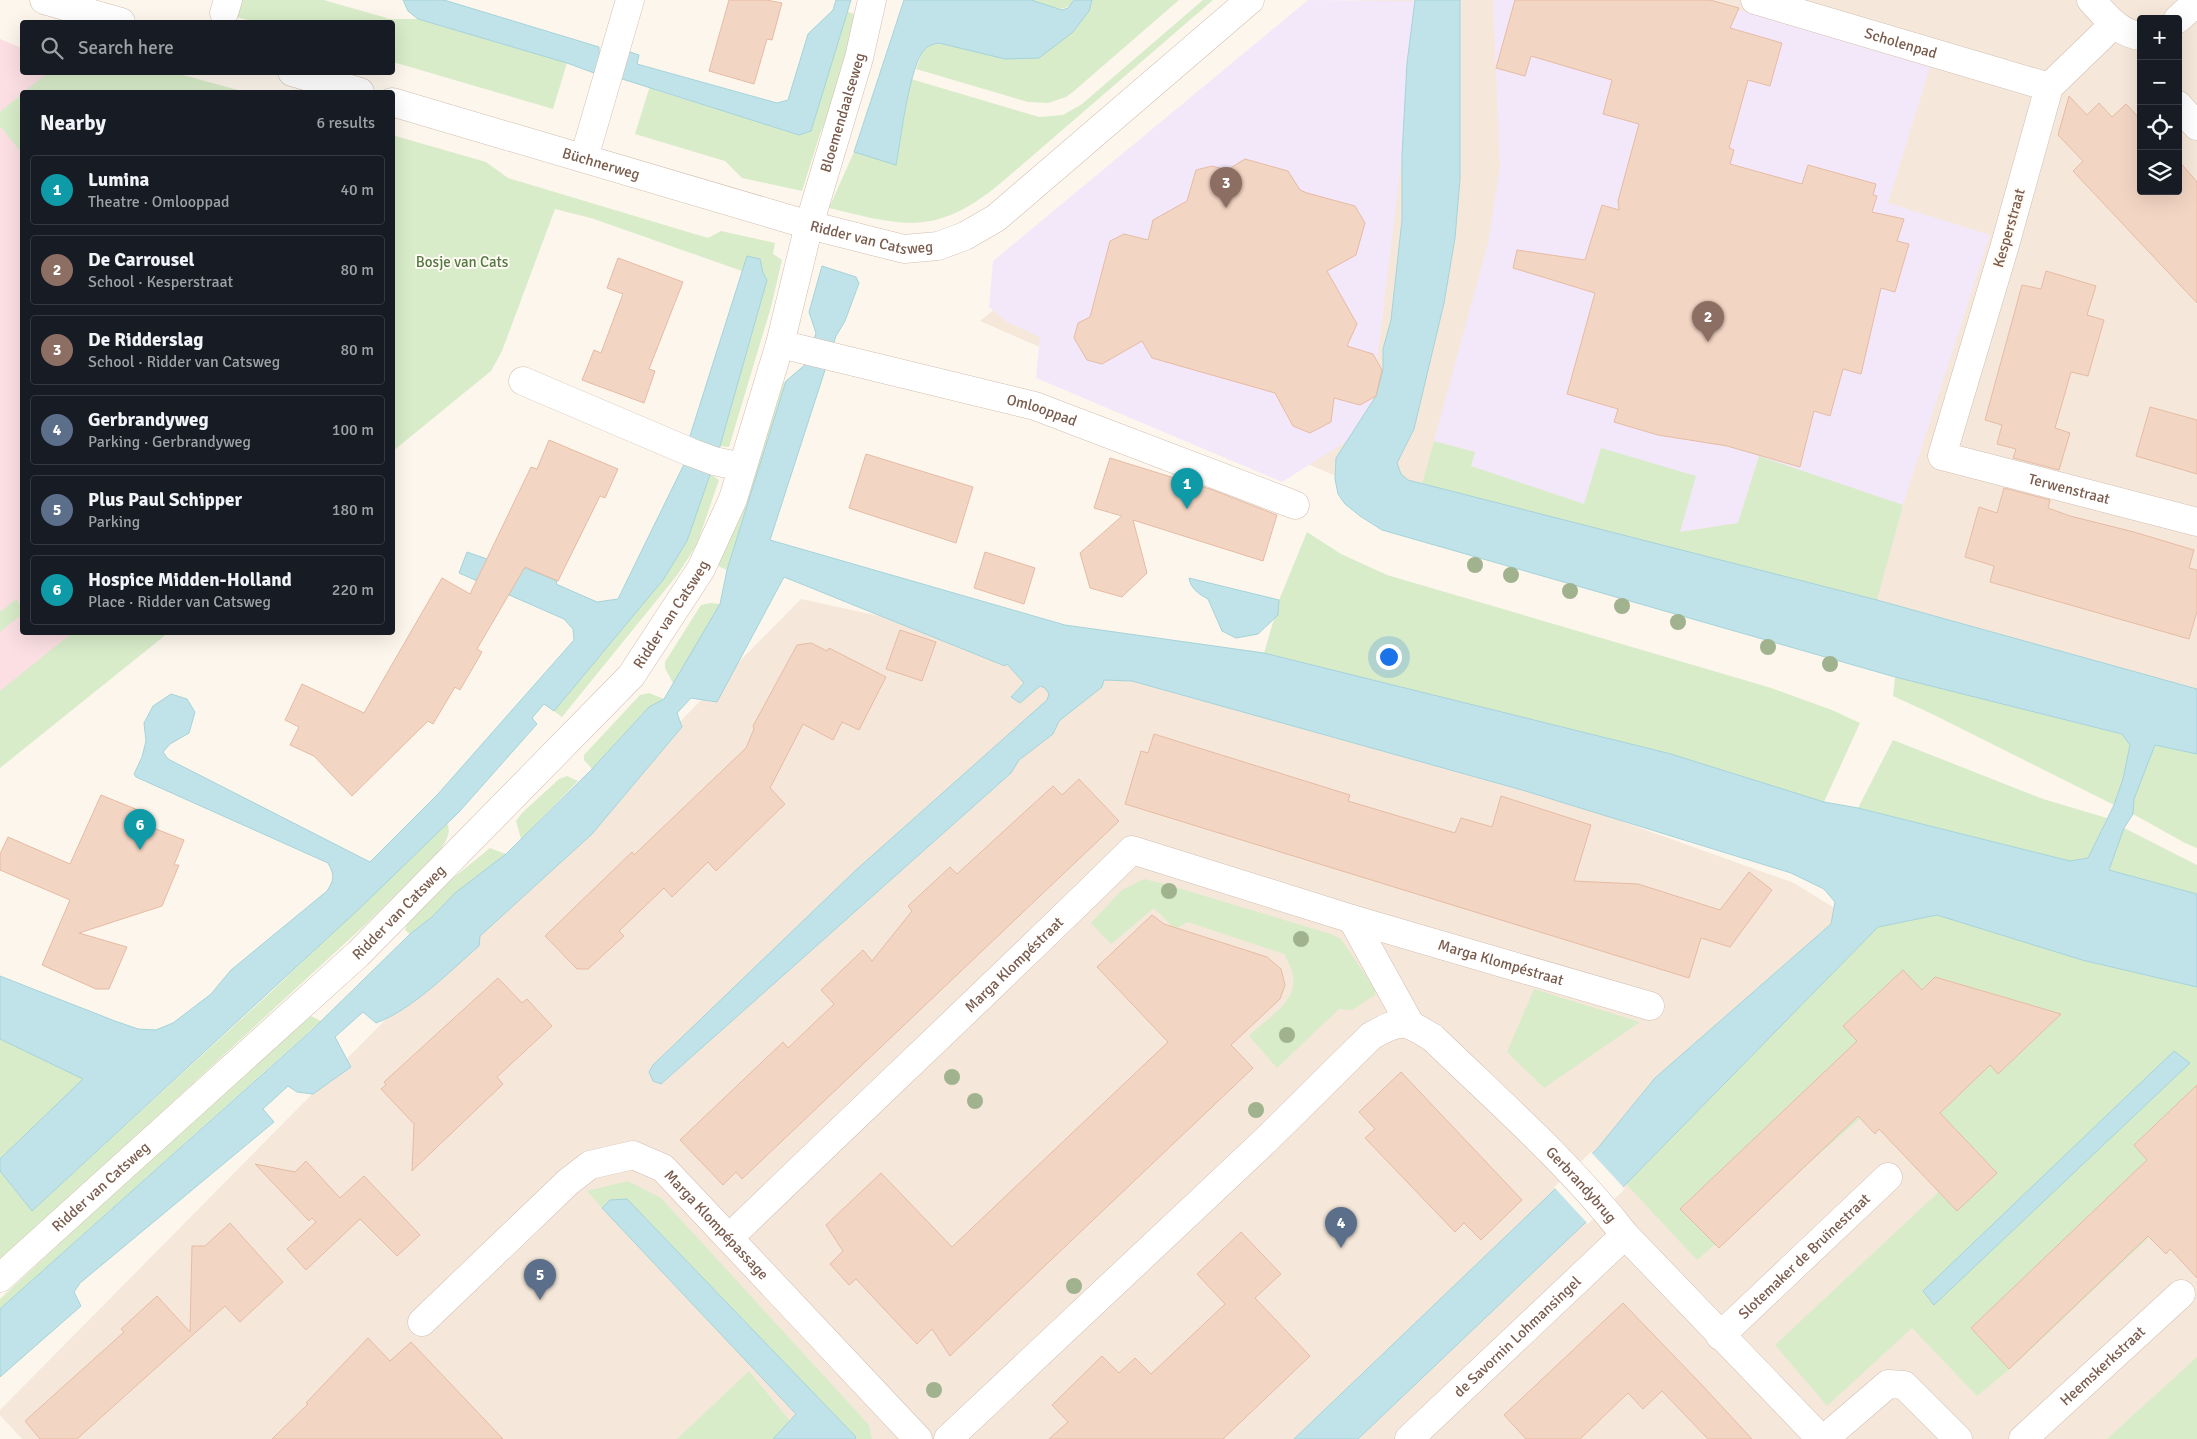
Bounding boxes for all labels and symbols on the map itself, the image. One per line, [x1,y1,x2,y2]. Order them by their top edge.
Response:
street label: Scholenpad [1862,24,1939,62]
street label: Bloemendaalseweg [816,51,869,175]
street label: Büchnerweg [560,144,642,184]
pin: 3 [1210,167,1242,208]
street label: Kesperstraat [1989,186,2029,270]
street label: Ridder van Catsweg [808,217,934,259]
park label: Bosje van Cats [416,253,509,271]
pin: 2 [1692,301,1724,342]
street label: Omlooppad [1005,390,1079,430]
pin: 1 [1171,468,1203,509]
street label: Terwenstraat [2026,470,2112,508]
street label: Ridder van Catsweg [629,558,713,672]
your location [1376,644,1402,670]
pin: 6 [124,809,156,850]
street label: Ridder van Catsweg [349,861,449,964]
street label: Marga Klompéstraat [961,913,1067,1016]
street label: Marga Klompéstraat [1436,936,1566,989]
street label: Ridder van Catsweg [48,1138,153,1236]
street label: Gerbrandybrug [1542,1143,1620,1226]
street label: Marga Klompépassage [661,1166,772,1284]
street label: Slotemaker de Bruïnestraat [1735,1190,1874,1323]
pin: 4 [1325,1207,1357,1248]
pin: 5 [524,1259,556,1300]
street label: de Savornin Lohmansingel [1450,1272,1585,1401]
street label: Heemskerkstraat [2056,1322,2149,1409]

